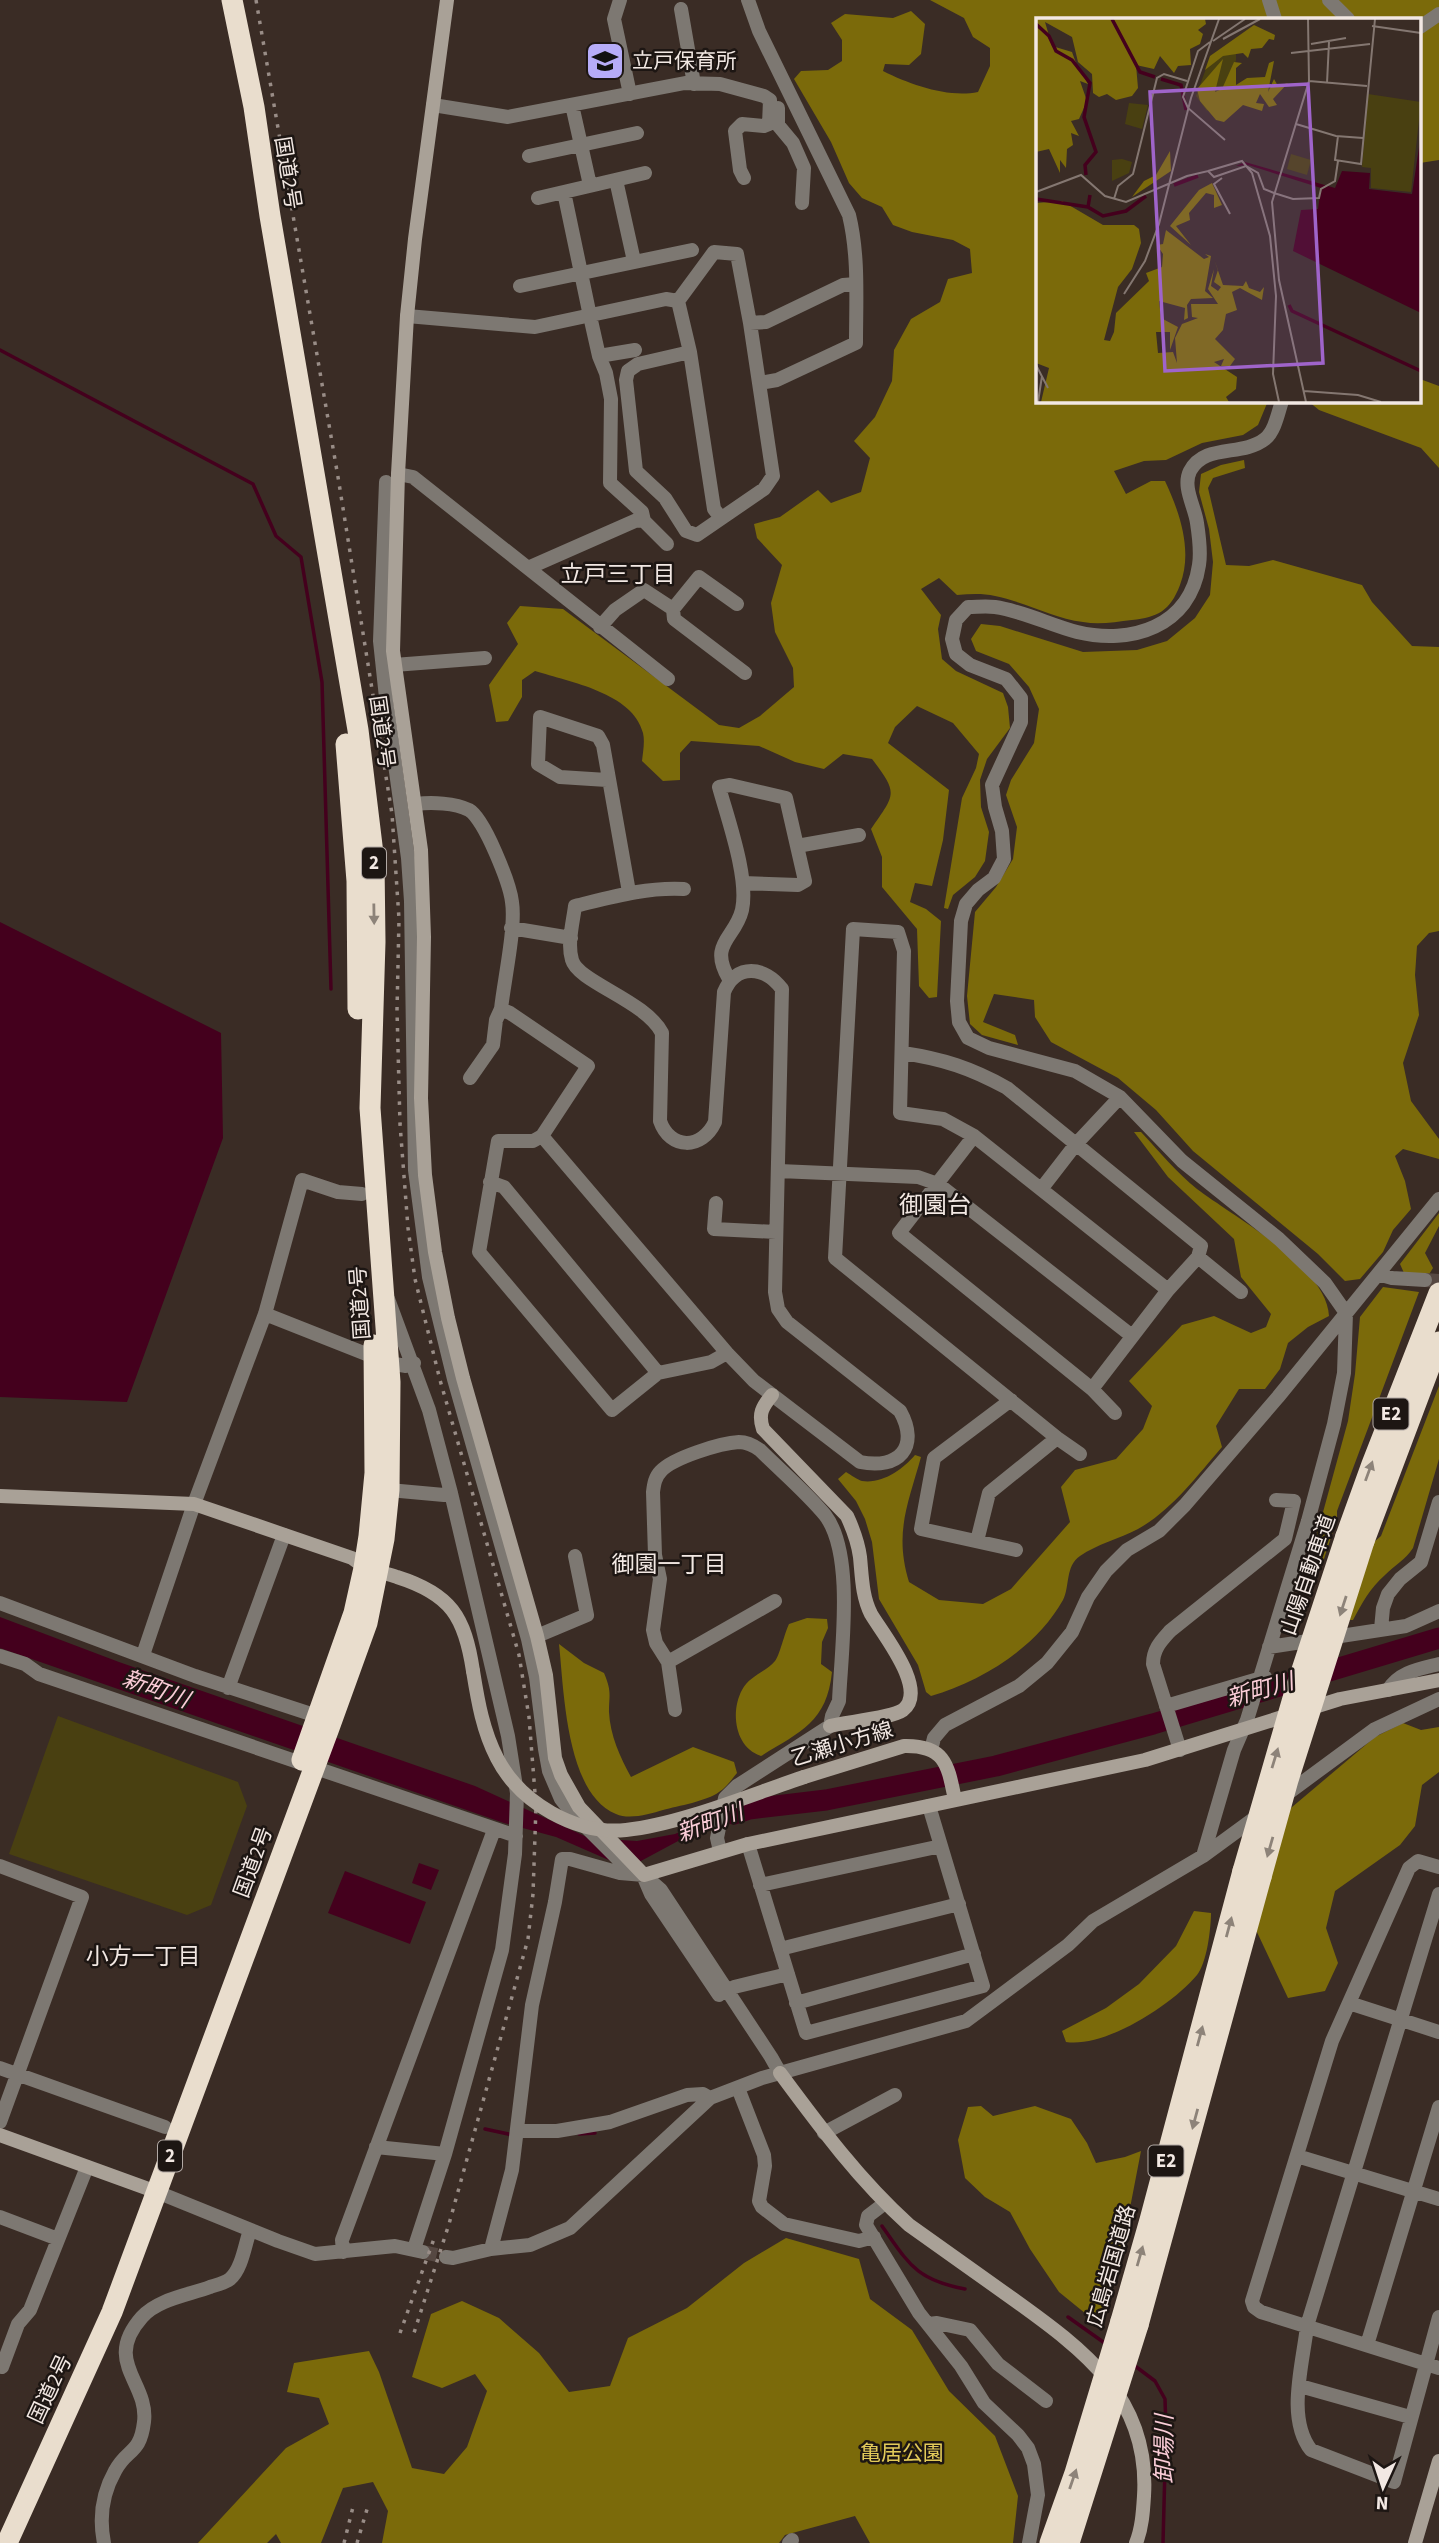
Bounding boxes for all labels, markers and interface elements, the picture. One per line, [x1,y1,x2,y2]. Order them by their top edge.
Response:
inset map [1036,18,1422,402]
school or university icon: 立戸保育所 [584,40,626,82]
place label: 立戸保育所 [632,46,737,76]
street label: 国道2号 [267,134,309,212]
district label: 立戸三丁目 [561,558,676,591]
street label: 国道2号 [362,694,402,770]
road number: 2 [362,848,386,878]
one-way arrow [368,903,380,925]
district label: 御園台 [899,1188,971,1223]
street label: 国道2号 [342,1265,378,1341]
road number: E2 [1374,1398,1408,1430]
one-way arrow [1364,1461,1375,1482]
street label: 山陽自動車道 [1273,1511,1343,1639]
district label: 御園一丁目 [612,1548,727,1581]
one-way arrow [1338,1596,1348,1617]
water label: 新町川 [118,1662,197,1717]
water label: 新町川 [1222,1664,1301,1715]
street label: 乙瀬小方線 [787,1714,897,1774]
one-way arrow [1270,1748,1280,1769]
water label: 新町川 [672,1795,751,1850]
street label: 国道2号 [226,1822,280,1902]
one-way arrow [1264,1837,1274,1858]
one-way arrow [1224,1916,1235,1938]
district label: 小方一丁目 [86,1940,201,1973]
one-way arrow [1195,2025,1206,2047]
one-way arrow [1190,2108,1200,2129]
road number: 2 [158,2140,182,2172]
road number: E2 [1148,2146,1184,2176]
street label: 広島岩国道路 [1079,2201,1143,2331]
one-way arrow [1135,2245,1145,2266]
street label: 国道2号 [21,2349,79,2429]
water label: 卸場川 [1148,2412,1181,2484]
park label: 亀居公園 [860,2438,944,2468]
north arrow [1348,2452,1418,2522]
one-way arrow [1068,2468,1079,2489]
text: N [1375,2489,1389,2516]

